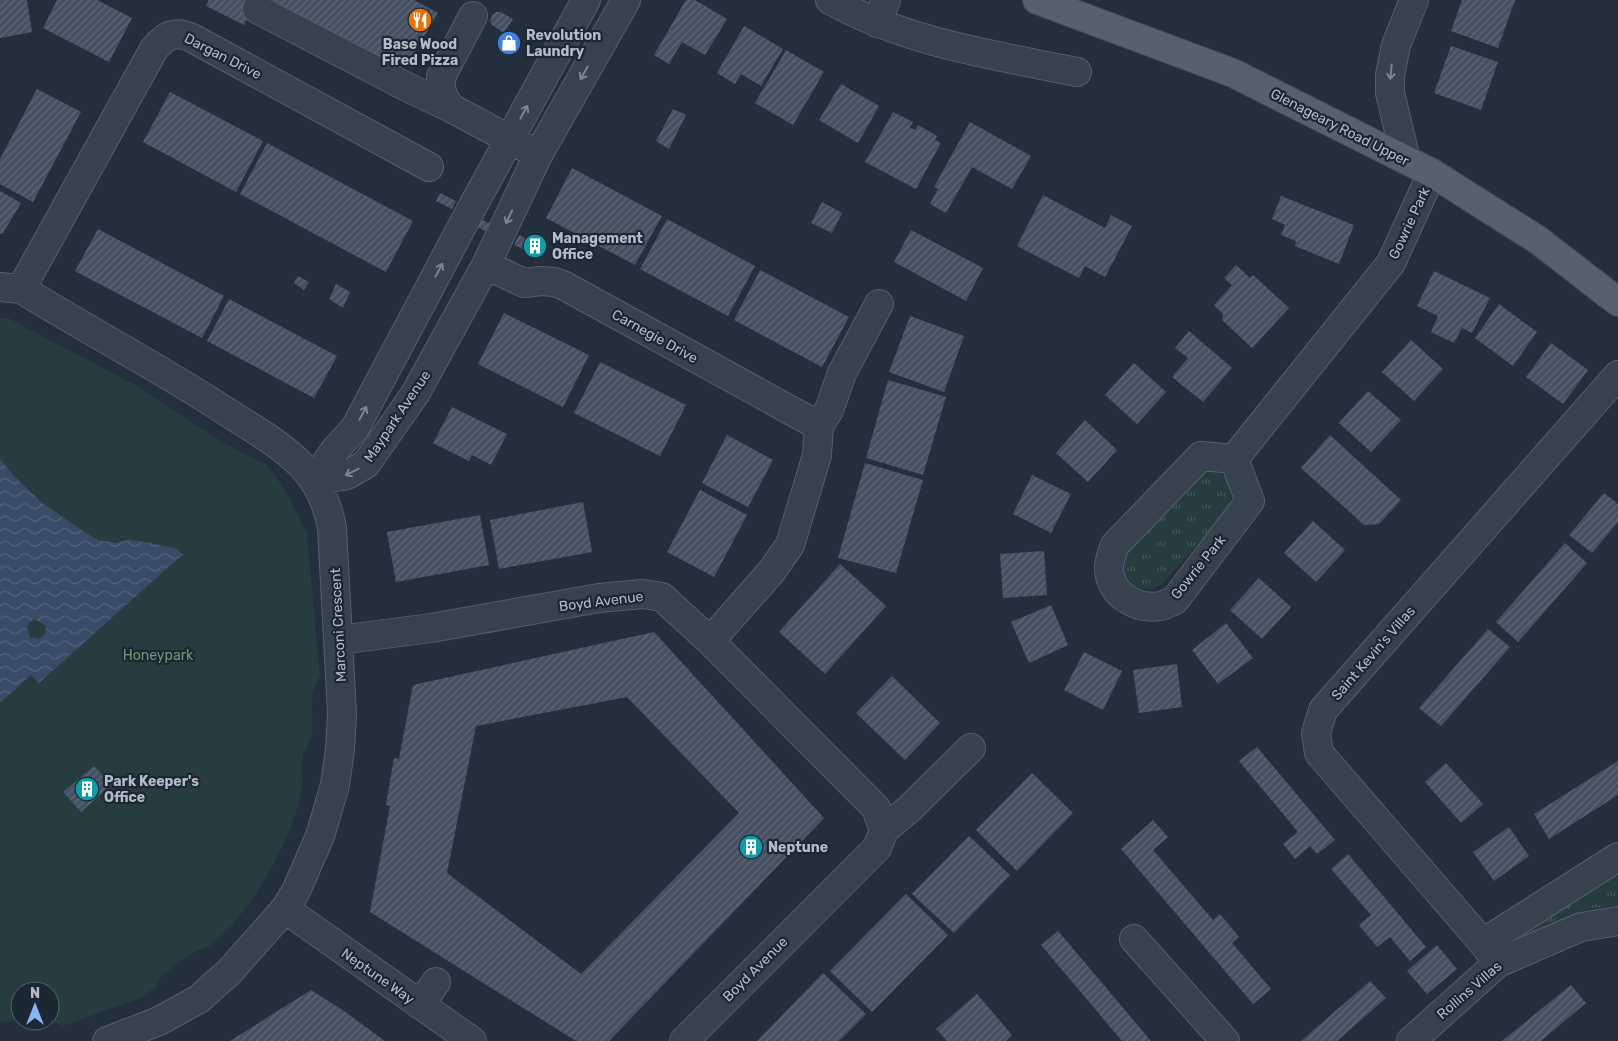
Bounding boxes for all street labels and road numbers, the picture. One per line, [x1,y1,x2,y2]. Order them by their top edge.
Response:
street label: Dargan Drive [181,30,264,83]
street label: Glenageary Road Upper [1268,85,1413,170]
street label: Gowrie Park [1385,184,1434,262]
street label: Carnegie Drive [609,306,701,367]
street label: Maypark Avenue [360,367,434,465]
street label: Gowrie Park [1167,531,1230,603]
street label: Marconi Crescent [327,567,350,682]
street label: Boyd Avenue [558,588,644,615]
street label: Saint Kevin's Villas [1328,603,1419,704]
street label: Boyd Avenue [719,933,792,1005]
street label: Neptune Way [338,945,418,1008]
street label: Rollins Villas [1433,958,1505,1023]

